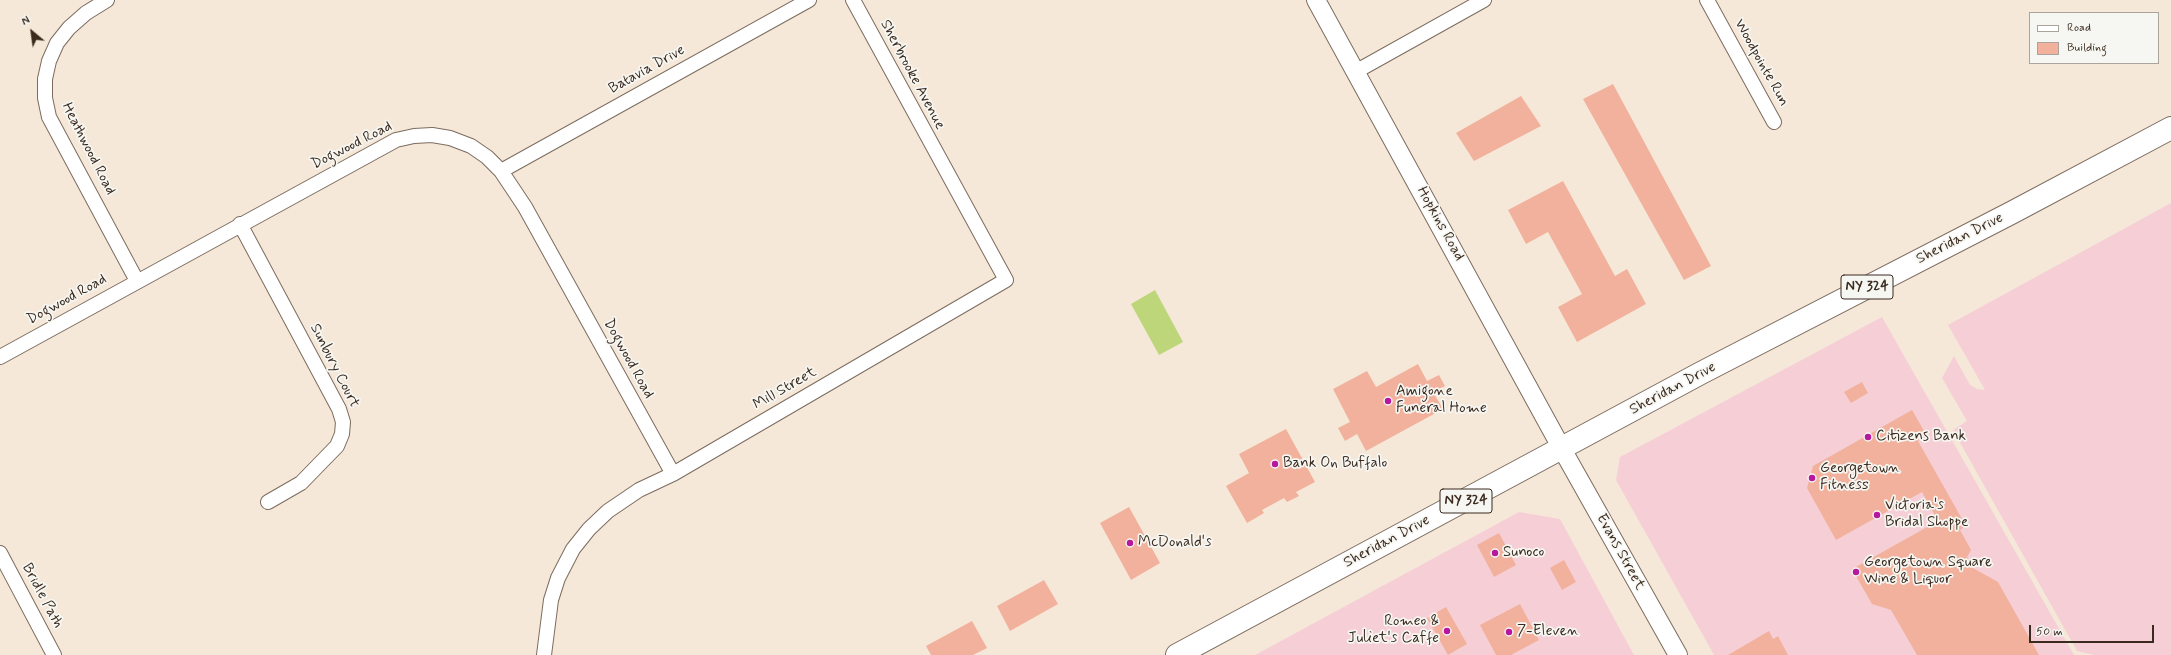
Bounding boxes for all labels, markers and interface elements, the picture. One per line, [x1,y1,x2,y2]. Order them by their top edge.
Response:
north arrow [12,12,52,52]
legend [2029,12,2159,64]
text: N [20,14,33,29]
street label: Woodpointe Run [1730,16,1792,110]
street label: Sherbrooke Avenue [875,17,949,133]
text: Road [2067,20,2091,36]
text: Building [2067,40,2107,56]
street label: Batavia Drive [606,42,688,98]
street label: Heathwood Road [57,100,119,198]
street label: Dogwood Road [309,118,395,174]
street label: Hopkins Road [1412,184,1468,264]
street label: Sheridan Drive [1913,209,2007,269]
street label: Dogwood Road [24,271,110,329]
road number: NY 324 [1841,275,1893,299]
street label: Dogwood Road [599,316,657,402]
street label: Sunbury Court [305,321,363,411]
street label: Sheridan Drive [1627,359,1719,419]
street label: Mill Street [750,364,820,414]
place label: Amigone Funeral Home [1396,383,1487,418]
marker: Amigone Funeral Home [1383,396,1393,406]
place label: Citizens Bank [1876,428,1966,446]
marker: Citizens Bank [1863,432,1873,442]
place label: Bank On Buffalo [1283,455,1387,473]
marker: Bank On Buffalo [1270,459,1280,469]
place label: Georgetown Fitness [1820,460,1900,495]
marker: Georgetown Fitness [1807,473,1817,483]
road number: NY 324 [1440,489,1492,513]
place label: Victoria's Bridal Shoppe [1885,497,1968,532]
marker: Victoria's Bridal Shoppe [1872,510,1882,520]
street label: Evans Street [1592,511,1648,593]
street label: Sheridan Drive [1341,512,1433,572]
place label: McDonald's [1138,534,1212,552]
marker: McDonald's [1125,538,1135,548]
place label: Sunoco [1503,544,1544,562]
marker: Sunoco [1490,548,1500,558]
place label: Georgetown Square Wine & Liquor [1864,554,1992,589]
street label: Bridle Path [17,561,67,631]
marker: Georgetown Square Wine & Liquor [1851,567,1861,577]
place label: Romeo & Juliet's Caffe [1348,613,1439,648]
scale bar [2031,617,2156,643]
place label: 7-Eleven [1517,623,1579,641]
text: 50 m [2036,624,2063,640]
marker: Romeo & Juliet's Caffe [1442,626,1452,636]
marker: 7-Eleven [1504,627,1514,637]

